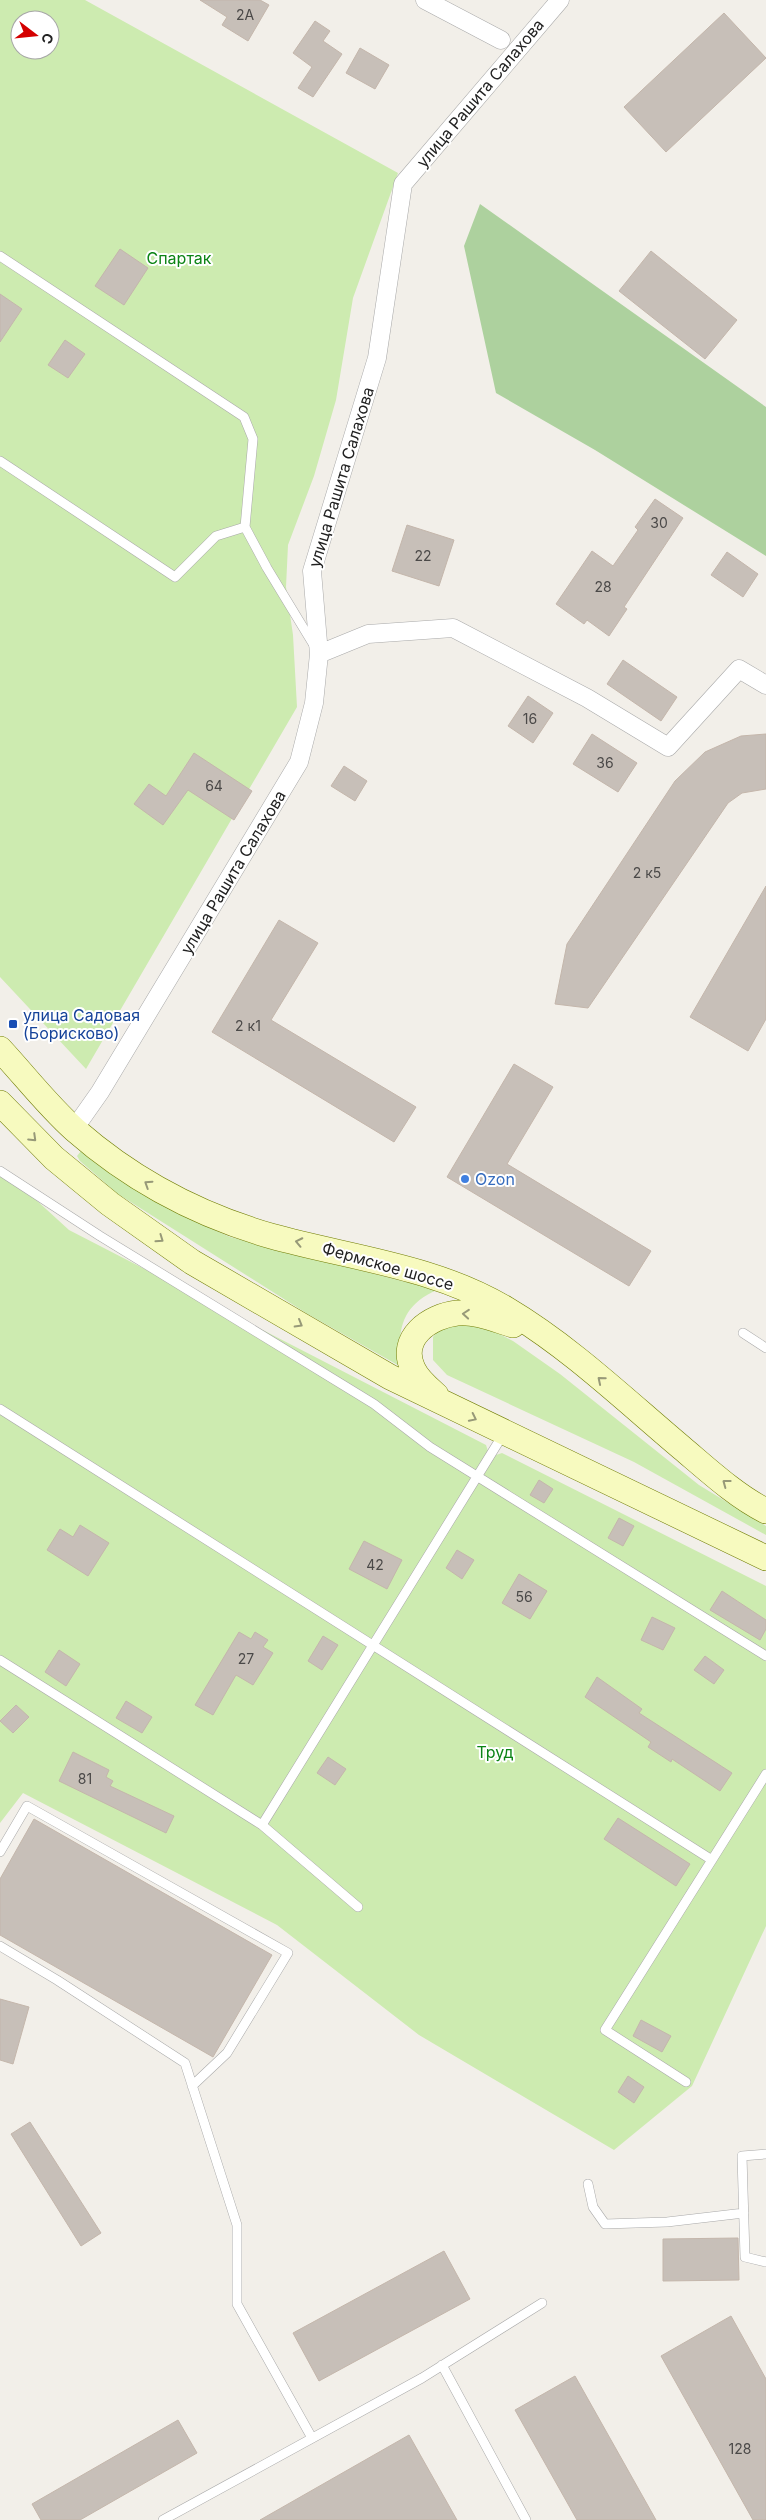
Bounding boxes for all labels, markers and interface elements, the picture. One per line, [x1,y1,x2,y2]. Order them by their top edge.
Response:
house number: 2А [236,6,254,23]
north arrow [10,10,60,60]
street label: улица Рашита Салахова [412,15,548,171]
text: С [38,31,58,46]
park label: Спартак [147,248,212,268]
street label: улица Рашита Салахова [304,384,378,570]
house number: 30 [650,514,668,531]
house number: 22 [414,547,432,564]
house number: 28 [594,578,612,595]
house number: 16 [523,710,537,727]
house number: 36 [596,754,614,771]
house number: 64 [205,777,223,794]
street label: улица Рашита Салахова [176,786,290,958]
house number: 2 к5 [633,864,661,881]
place label: улица Садовая (Борисково) [23,1005,140,1043]
house number: 2 к1 [235,1017,261,1034]
marker: улица Садовая (Борисково) [7,1018,19,1030]
one-way arrow [28,1132,37,1141]
place label: Ozon [475,1169,515,1189]
marker: Ozon [459,1173,471,1185]
one-way arrow [145,1180,154,1190]
one-way arrow [155,1233,164,1242]
one-way arrow [294,1237,303,1248]
street label: Фермское шоссе [320,1238,456,1294]
one-way arrow [462,1309,470,1320]
one-way arrow [294,1318,303,1328]
one-way arrow [598,1377,607,1385]
one-way arrow [468,1411,477,1422]
one-way arrow [723,1481,732,1489]
house number: 42 [366,1556,384,1573]
house number: 56 [515,1588,533,1605]
house number: 27 [238,1650,254,1667]
park label: Труд [476,1742,514,1762]
house number: 81 [78,1770,92,1787]
house number: 128 [729,2440,751,2457]

